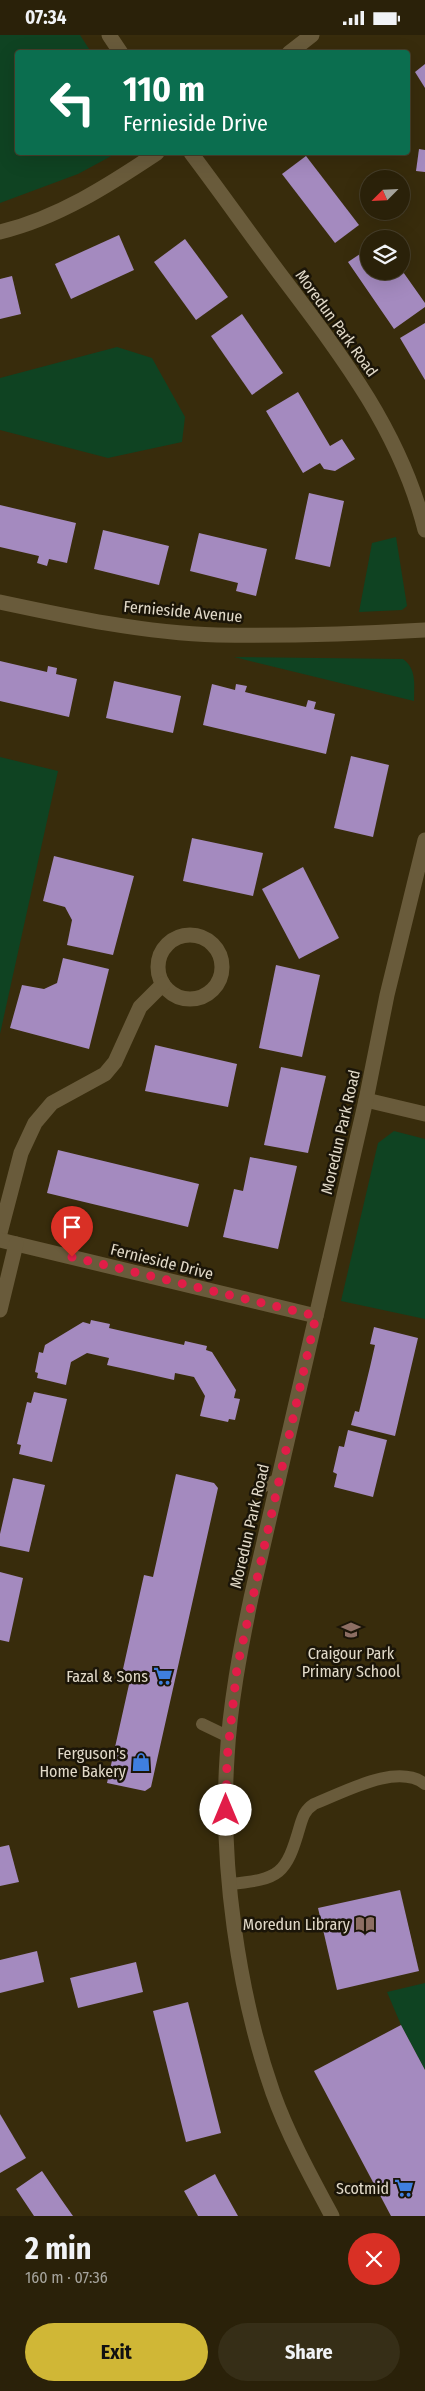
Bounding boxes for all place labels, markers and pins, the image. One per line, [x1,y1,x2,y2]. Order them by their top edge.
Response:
pin [51,1206,93,1257]
school or university icon: Craigour Park Primary School [340,1619,362,1641]
place label: Craigour Park Primary School [302,1644,400,1681]
supermarket icon: Fazal & Sons [152,1665,174,1687]
place label: Fazal & Sons [66,1667,148,1686]
place label: Ferguson's Home Bakery [39,1744,127,1781]
shop icon: Ferguson's Home Bakery [130,1751,152,1773]
library icon: Moredun Library [354,1913,376,1935]
place label: Moredun Library [243,1915,351,1934]
supermarket icon: Scotmid [393,2177,415,2199]
place label: Scotmid [336,2179,389,2198]

